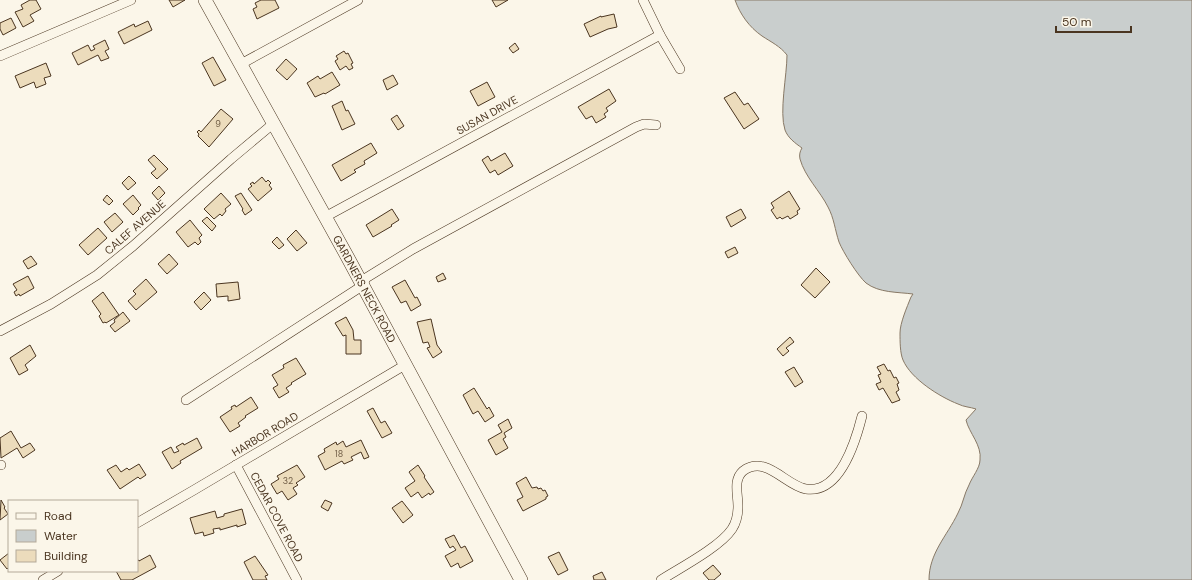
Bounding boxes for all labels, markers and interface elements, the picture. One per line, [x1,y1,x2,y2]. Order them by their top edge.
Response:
scale bar [1056,8,1131,34]
text: 50 m [1062,14,1091,30]
street label: SUSAN DRIVE [454,92,520,138]
house number: 9 [215,118,221,130]
street label: CALEF AVENUE [101,197,169,257]
street label: GARDNERS NECK ROAD [330,233,399,345]
street label: HARBOR ROAD [229,408,301,459]
house number: 18 [335,448,343,460]
street label: CEDAR COVE ROAD [247,470,307,565]
house number: 32 [283,475,293,487]
legend [8,500,138,572]
text: Road [44,508,72,524]
text: Water [44,528,78,544]
text: Building [44,548,88,564]

